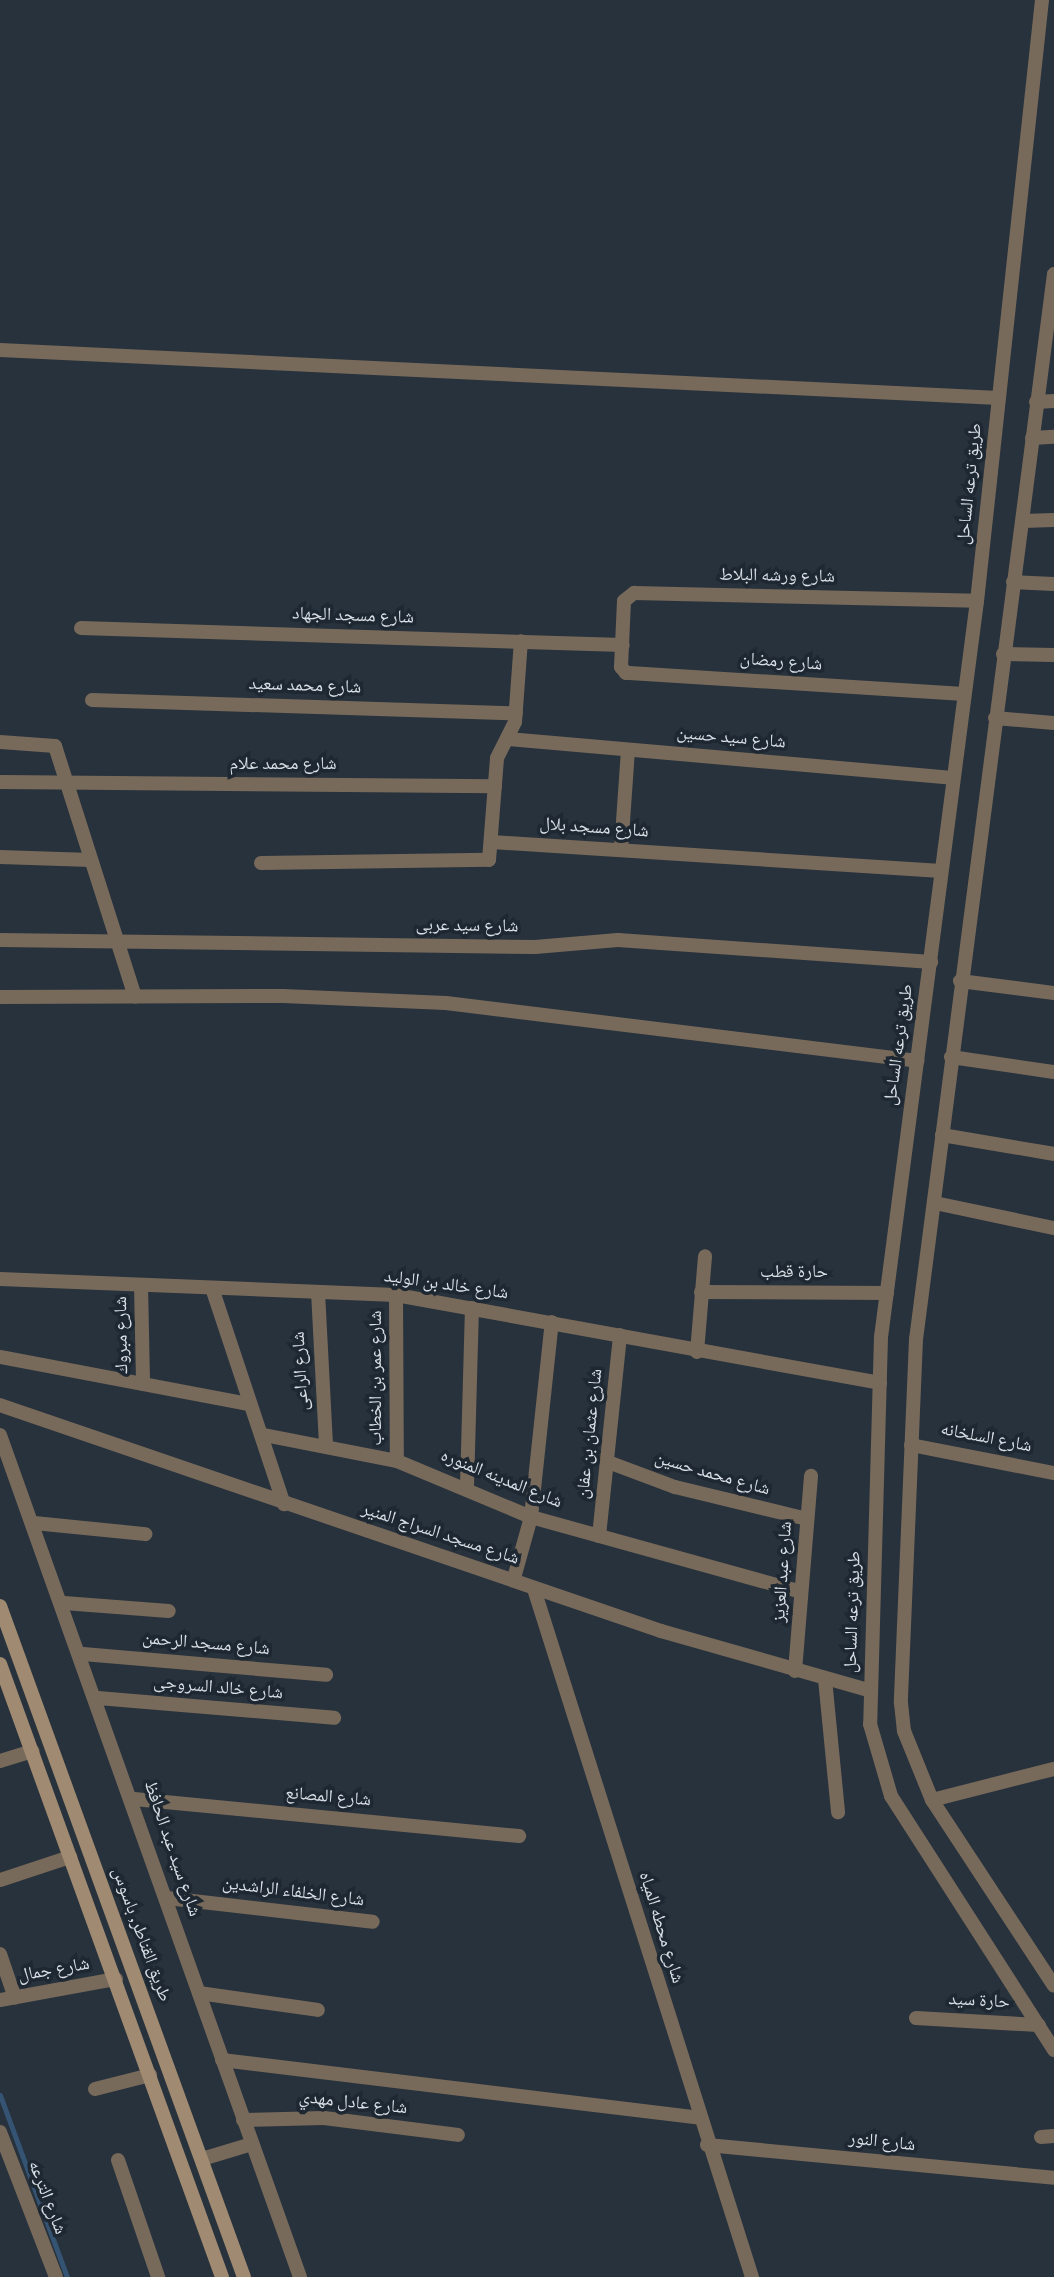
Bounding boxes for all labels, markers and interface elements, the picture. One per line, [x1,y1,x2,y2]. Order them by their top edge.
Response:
street label: طريق ترعه الساحل [954,422,988,546]
street label: شارع ورشه البلاط [719,565,835,589]
street label: شارع مسجد الجهاد [292,604,414,630]
street label: شارع رمضان [739,649,823,677]
street label: شارع محمد سعيد [248,674,362,700]
street label: شارع سيد حسين [676,723,786,755]
street label: شارع محمد علام [229,754,337,776]
street label: شارع مسجد بلال [539,814,649,844]
street label: شارع سيد عربى [415,915,519,939]
street label: طريق ترعه الساحل [881,983,919,1107]
street label: حارة قطب [760,1262,828,1284]
street label: شارع خالد بن الوليد [382,1267,510,1305]
street label: شارع مبروك [112,1296,134,1374]
street label: شارع عمر بن الخطاب [366,1310,388,1446]
street label: شارع الراعى [289,1331,315,1411]
street label: شارع عثمان بن عفان [573,1368,609,1500]
street label: شارع السلخانه [939,1420,1033,1458]
street label: شارع المدينه المنوره [437,1446,565,1514]
street label: شارع محمد حسين [652,1448,772,1502]
street label: شارع مسجد السراج المنير [358,1499,522,1571]
street label: شارع عبد العزيز [770,1521,798,1623]
street label: طريق ترعه الساحل [841,1551,867,1673]
street label: شارع مسجد الرحمن [141,1629,271,1661]
street label: شارع خالد السروجى [152,1673,284,1705]
street label: شارع سيد عبد الحافظ [138,1778,204,1920]
street label: شارع المصانع [284,1784,372,1812]
street label: طريق القناطر, باسوس [106,1865,174,2005]
street label: شارع محطه المياه [633,1870,687,1986]
street label: شارع الخلفاء الراشدين [221,1874,365,1912]
street label: شارع جمال [17,1954,91,1988]
street label: حارة سيد [948,1990,1010,2014]
street label: شارع عادل مهدي [298,2088,408,2120]
street label: شارع النور [848,2129,916,2157]
street label: شارع الترعه [22,2158,70,2238]

